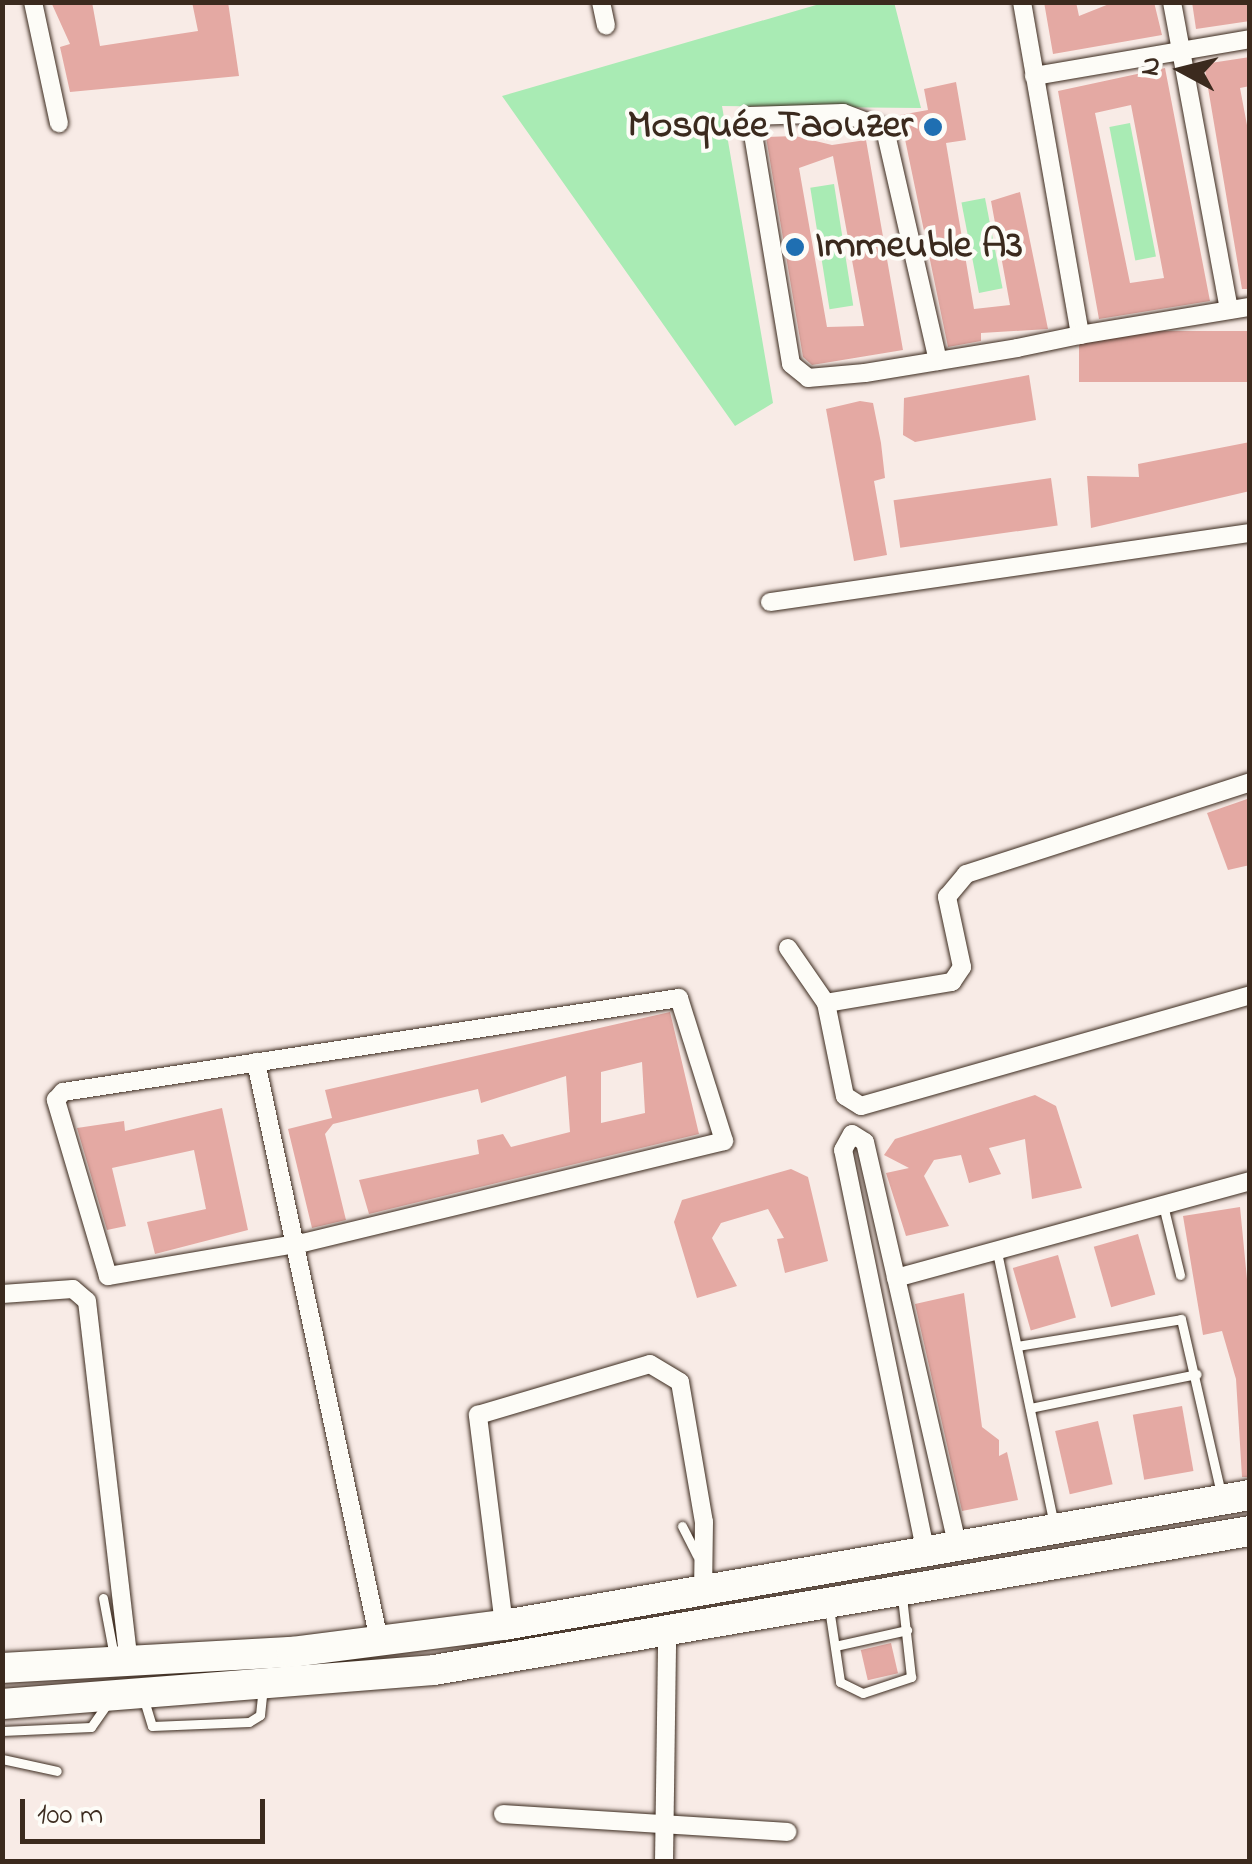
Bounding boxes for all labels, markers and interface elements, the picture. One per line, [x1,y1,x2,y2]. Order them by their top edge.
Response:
north arrow [1132,20,1232,120]
text: N [1130,54,1173,78]
place label: Mosquée Taouzer [627,103,913,151]
marker: Mosquée Taouzer [922,116,944,138]
place label: Immeuble A3 [815,223,1023,271]
marker: Immeuble A3 [784,236,806,258]
scale bar [25,1779,270,1841]
text: 100 m [37,1794,103,1838]

